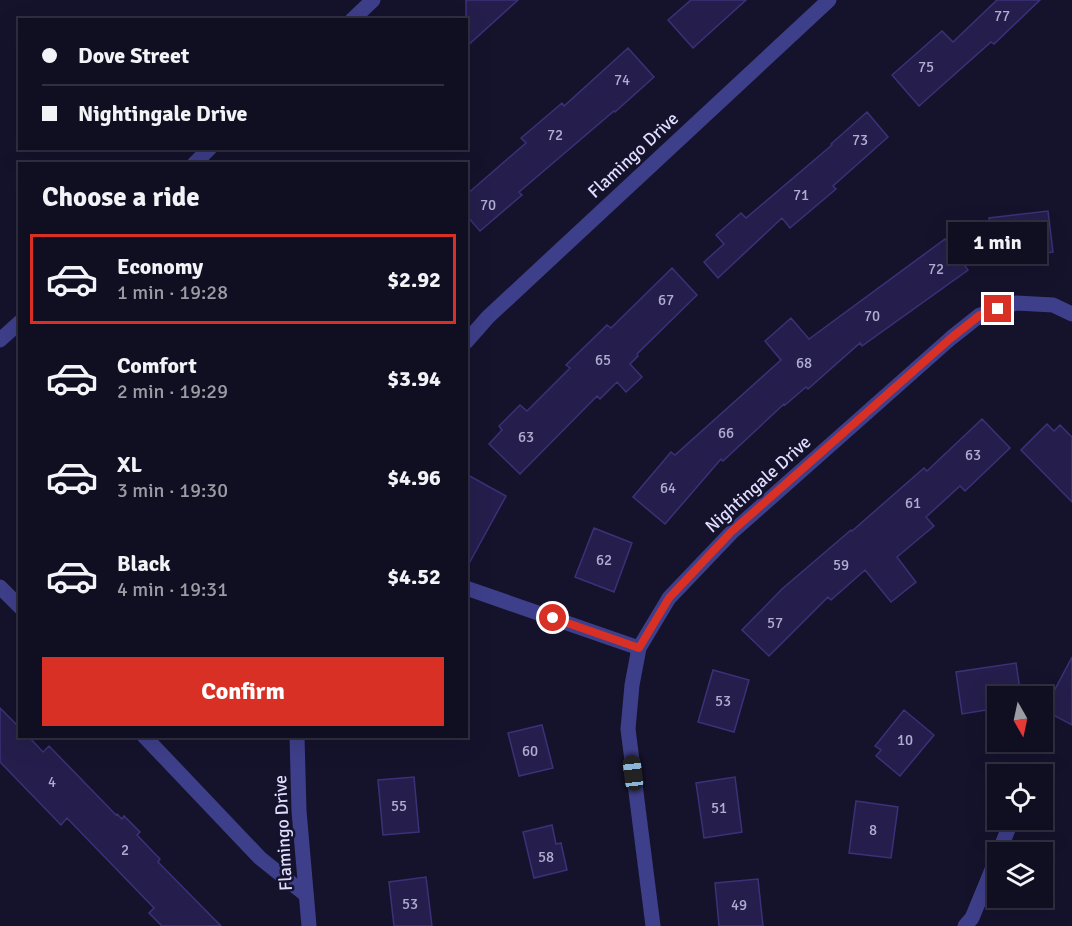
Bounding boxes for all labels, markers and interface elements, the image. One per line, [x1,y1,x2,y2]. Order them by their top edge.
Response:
house number: 77 [994,7,1010,25]
text: Dove Street [78,42,189,69]
house number: 75 [918,58,934,76]
house number: 74 [614,71,630,89]
text: Nightingale Drive [78,100,247,127]
street label: Flamingo Drive [583,107,683,203]
house number: 72 [547,126,563,144]
house number: 73 [852,131,868,149]
text: Choose a ride [42,181,200,214]
house number: 71 [793,186,809,204]
house number: 70 [480,196,496,214]
callout: 1 min [948,222,1048,264]
text: 1 min [973,230,1022,255]
icon: car [45,252,99,306]
text: Economy [117,253,203,280]
house number: 72 [928,260,944,278]
text: $2.92 [387,266,441,293]
text: 1 min · 19:28 [117,280,228,305]
house number: 67 [658,291,674,309]
route end [984,295,1011,322]
house number: 70 [864,307,880,325]
icon: car [45,351,99,405]
house number: 65 [595,351,611,369]
text: Comfort [117,352,197,379]
house number: 68 [796,354,812,372]
text: $3.94 [387,365,441,392]
text: 2 min · 19:29 [117,379,228,404]
house number: 66 [718,424,734,442]
house number: 63 [518,428,534,446]
street label: Nightingale Drive [701,431,815,537]
house number: 63 [965,446,981,464]
icon: car [45,450,99,504]
text: XL [117,451,142,478]
text: $4.96 [387,464,441,491]
text: 3 min · 19:30 [117,478,228,503]
house number: 64 [660,479,676,497]
house number: 61 [905,494,921,512]
icon: car [45,549,99,603]
text: Black [117,550,171,577]
house number: 62 [596,551,612,569]
house number: 59 [833,556,849,574]
text: $4.52 [387,563,441,590]
text: 4 min · 19:31 [117,577,228,602]
route start [539,604,566,631]
house number: 57 [767,614,783,632]
button: Confirm [42,657,444,726]
north arrow [987,686,1053,752]
map controls [987,686,1053,908]
house number: 53 [715,692,731,710]
house number: 10 [897,731,913,749]
house number: 60 [522,742,538,760]
car [622,754,644,792]
button: locate [987,764,1053,830]
house number: 4 [48,773,56,791]
street label: Flamingo Drive [269,775,297,891]
house number: 55 [391,797,407,815]
house number: 51 [711,799,727,817]
house number: 8 [869,821,877,839]
house number: 2 [121,841,129,859]
button: layers [987,842,1053,908]
house number: 58 [538,848,554,866]
house number: 53 [402,895,418,913]
house number: 49 [731,896,747,914]

